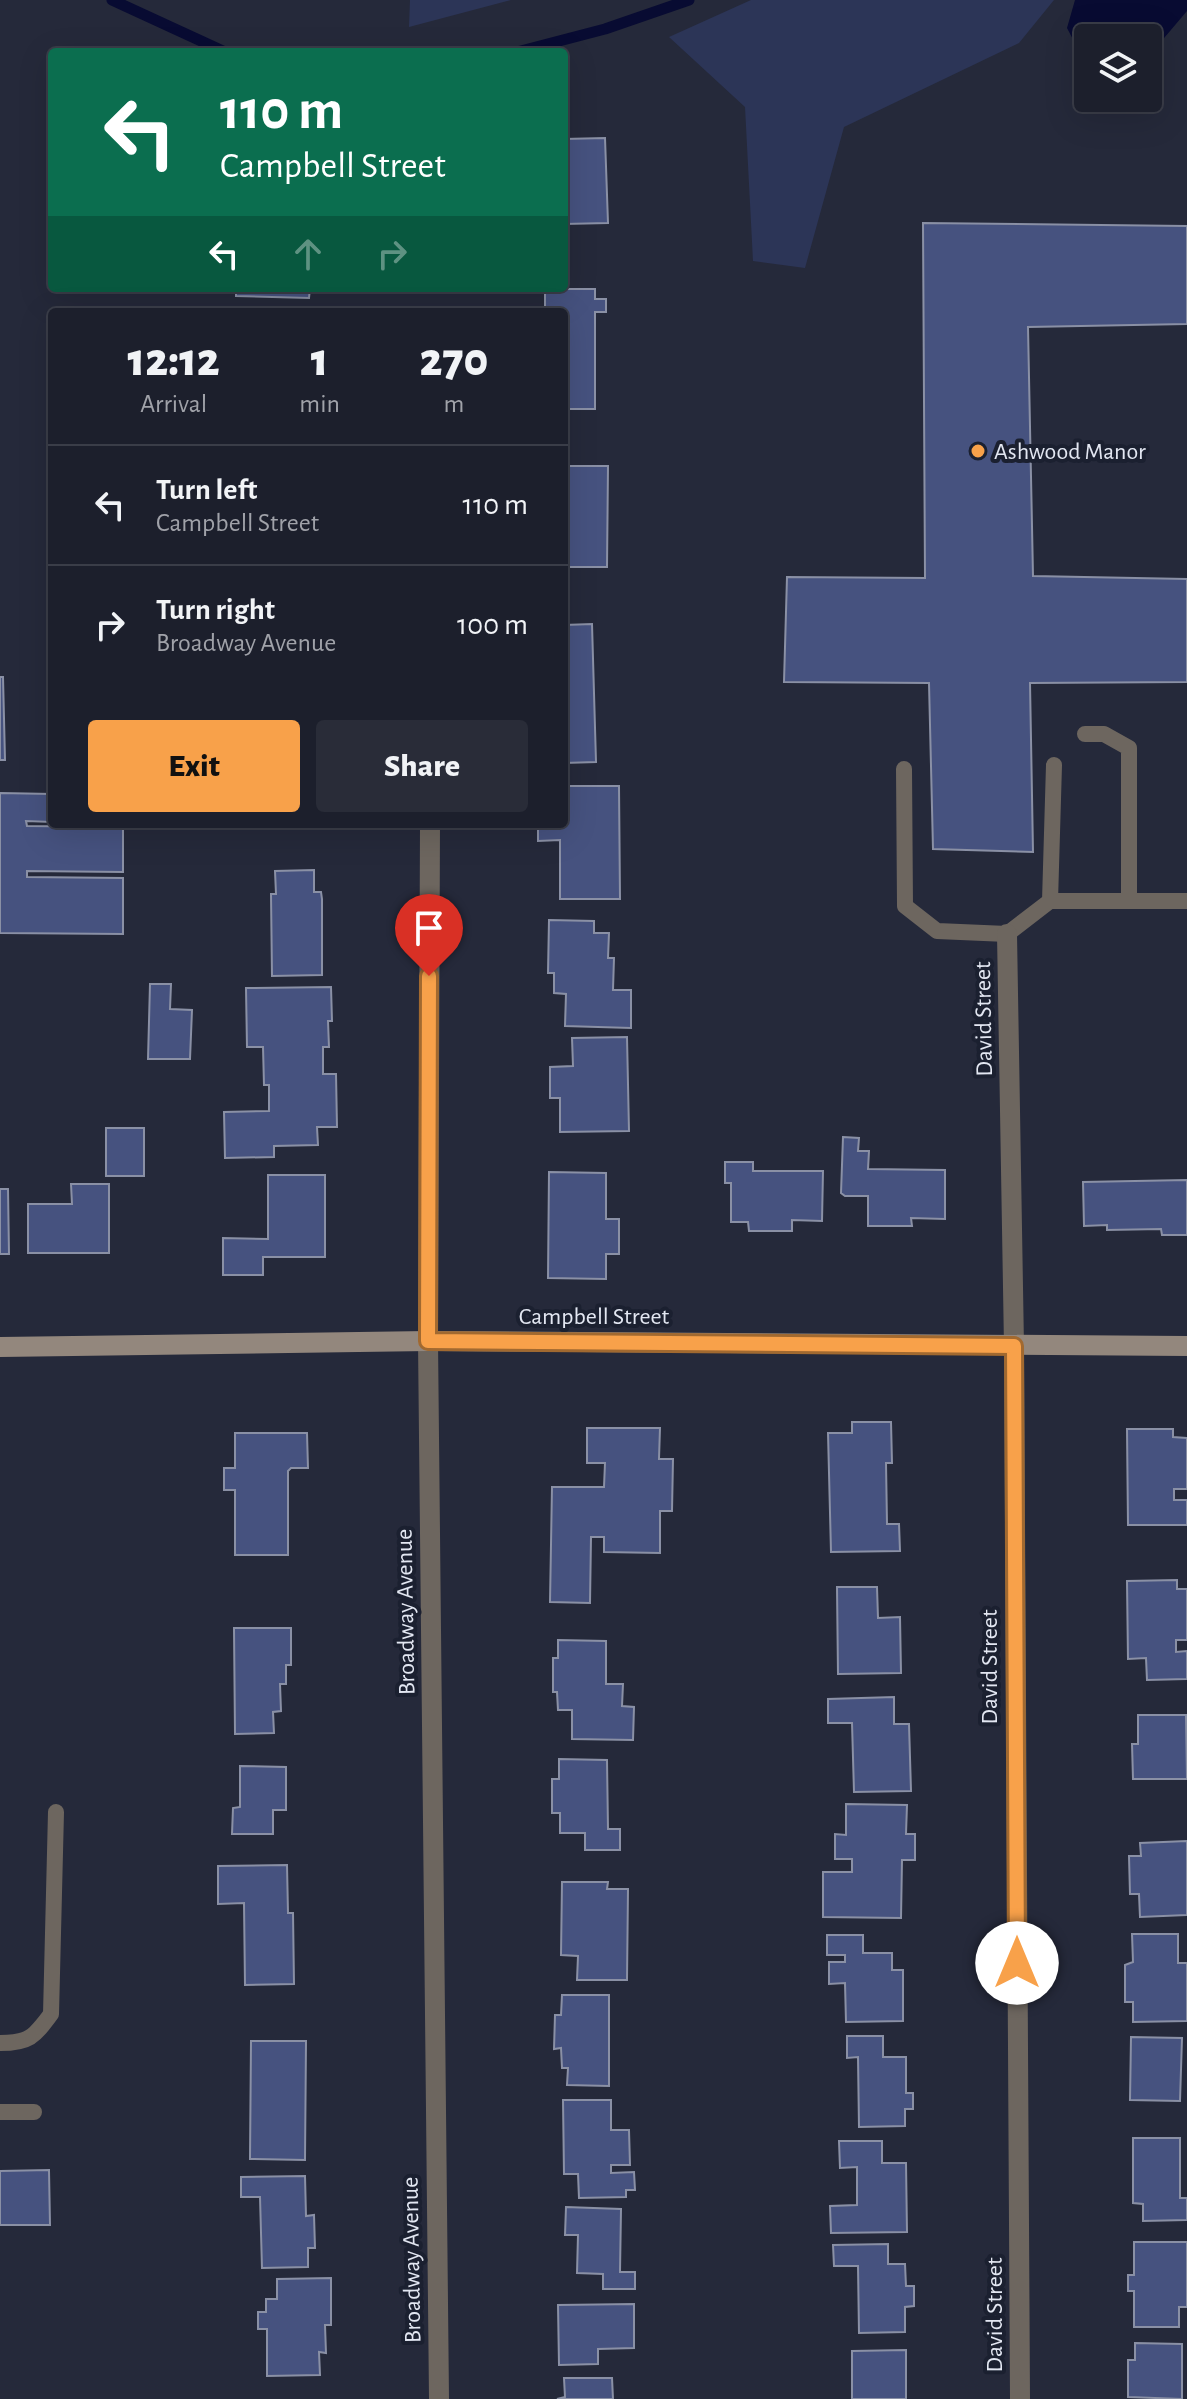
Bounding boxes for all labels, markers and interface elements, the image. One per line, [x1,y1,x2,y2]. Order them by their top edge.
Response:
map controls [1074,24,1162,112]
button: layers [1074,24,1162,112]
icon: left [88,80,192,184]
text: 110 m [220,83,343,139]
text: Campbell Street [220,148,446,184]
icon: left [202,232,246,276]
icon: ahead [286,232,330,276]
icon: right [370,232,414,276]
text: 12:12 [128,337,220,385]
text: 1 [311,337,328,385]
text: 270 [419,337,488,385]
text: Arrival [140,391,207,417]
text: min [299,391,340,417]
text: m [444,391,464,417]
place label: Ashwood Manor [994,440,1146,464]
marker: Ashwood Manor [969,442,987,460]
text: Turn left [156,475,257,505]
icon: left [88,483,132,527]
text: 110 m [463,490,528,520]
text: Campbell Street [156,510,319,536]
text: Turn right [156,595,275,625]
icon: right [88,603,132,647]
text: 100 m [457,610,528,640]
text: Broadway Avenue [156,630,336,656]
button: Exit [88,720,300,812]
button: Share [316,720,528,812]
pin [395,894,463,976]
icon: arrive [407,906,451,950]
street label: David Street [971,961,997,1077]
street label: Campbell Street [519,1305,670,1329]
street label: Broadway Avenue [393,1529,419,1695]
street label: David Street [978,1609,1002,1725]
position arrow [975,1921,1059,2005]
street label: Broadway Avenue [399,2177,425,2343]
street label: David Street [983,2257,1007,2373]

